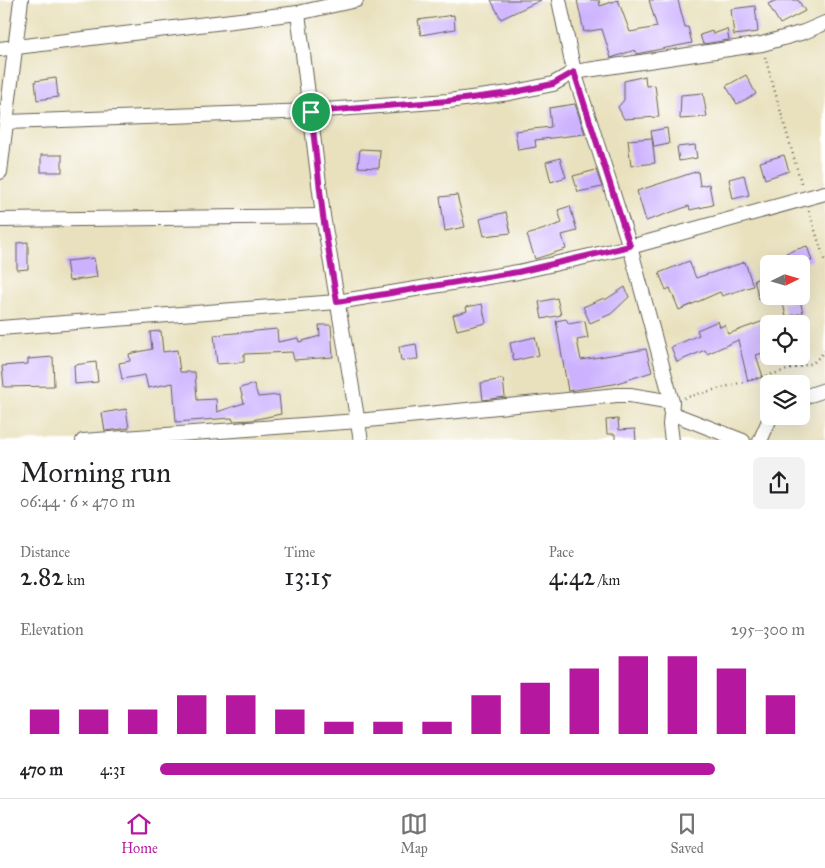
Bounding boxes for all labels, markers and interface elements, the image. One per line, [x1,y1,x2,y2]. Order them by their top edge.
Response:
pin [290,91,332,133]
icon: arrive [297,98,325,126]
north arrow [760,255,810,305]
map controls [760,255,810,425]
button: locate [760,315,810,365]
button: layers [760,375,810,425]
text: Morning run [20,455,171,490]
button: share [753,457,805,509]
text: 06:44 · 6 × 470 m [20,492,135,511]
text: Distance [20,544,70,561]
text: Time [284,544,315,561]
text: Pace [549,544,574,561]
text: 2.82 [20,561,64,592]
text: 13:15 [284,561,332,592]
text: 4:42 [549,561,595,592]
text: km [64,572,85,589]
text: /km [595,572,620,589]
text: Elevation [20,620,84,639]
text: 295–300 m [731,620,805,639]
text: 470 m [20,760,63,779]
text: 4:31 [100,760,126,779]
tab: Home [121,810,158,857]
tab: Map [400,810,428,857]
tab: Saved [671,810,704,857]

